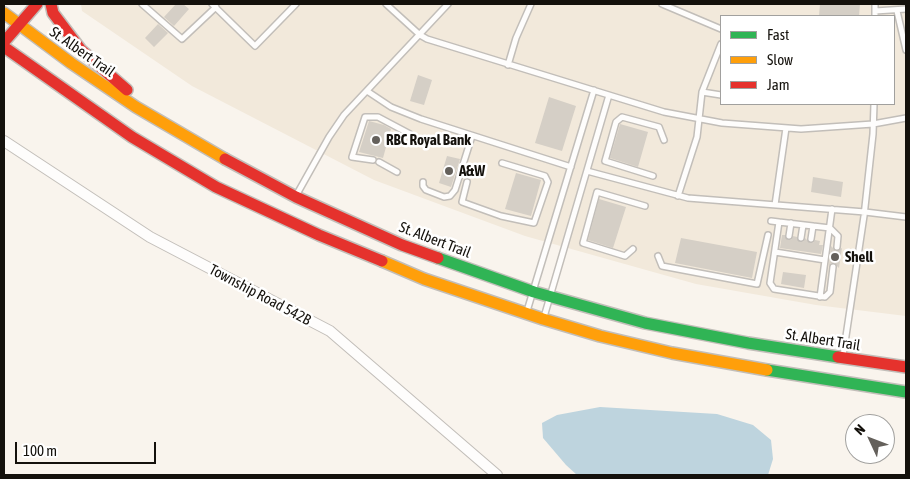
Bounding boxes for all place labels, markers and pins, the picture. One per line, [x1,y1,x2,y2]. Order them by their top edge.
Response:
place label: RBC Royal Bank [386,131,471,149]
marker: RBC Royal Bank [370,134,382,146]
place label: A&W [459,162,485,180]
marker: A&W [443,165,455,177]
place label: Shell [845,248,873,266]
marker: Shell [829,251,841,263]

